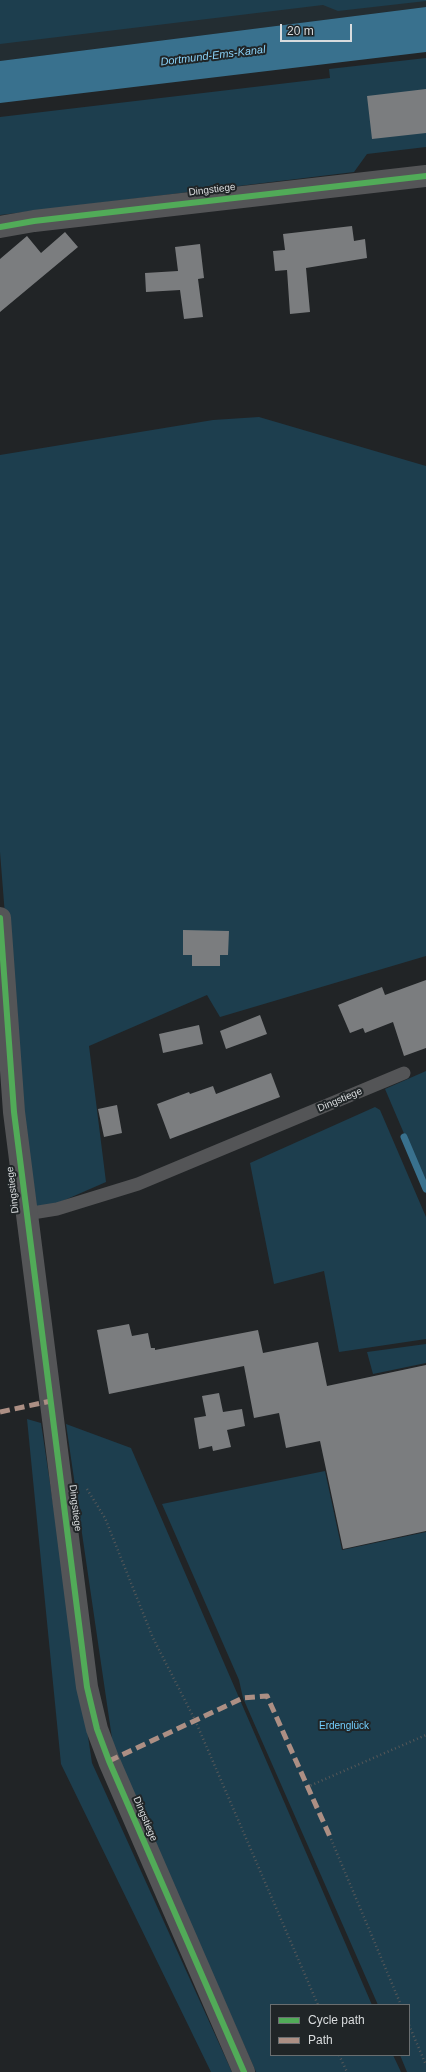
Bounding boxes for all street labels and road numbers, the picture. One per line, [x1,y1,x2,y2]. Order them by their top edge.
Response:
street label: Dingstiege [188,181,236,199]
street label: Dingstiege [316,1085,364,1115]
street label: Dingstiege [4,1166,22,1214]
street label: Dingstiege [66,1484,84,1532]
street label: Dingstiege [130,1795,160,1843]

